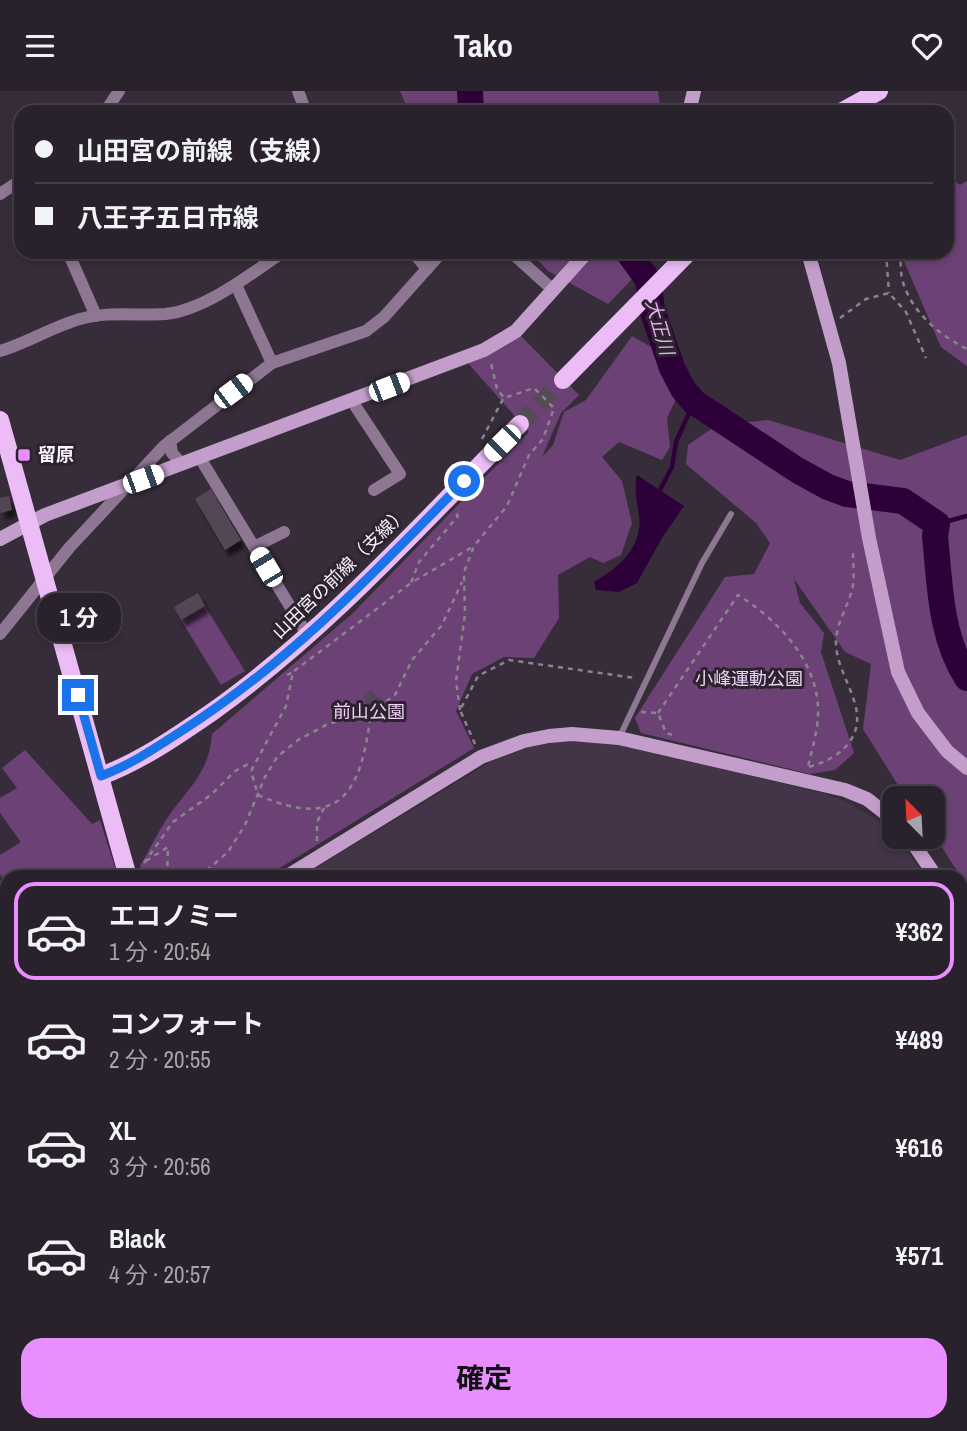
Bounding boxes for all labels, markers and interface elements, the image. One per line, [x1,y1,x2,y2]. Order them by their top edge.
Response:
text: Tako [454,24,513,67]
icon: menu [21,27,59,65]
icon: heart [908,27,946,65]
text: 山田宮の前線（支線） [77,133,337,168]
text: 八王子五日市線 [77,200,259,235]
water label: 大正川 [640,296,681,360]
car [210,370,257,412]
car [366,370,413,404]
car [480,421,525,465]
place label: 留原 [38,442,74,467]
marker: 留原 [16,447,32,463]
car [120,462,167,496]
route start [448,465,480,497]
street label: 山田宮の前線（支線） [266,501,413,644]
car [247,544,286,590]
callout: 1 分 [36,594,120,643]
text: 1 分 [60,602,98,633]
park label: 小峰運動公園 [695,666,803,691]
route end [62,679,94,711]
park label: 前山公園 [333,699,405,724]
north arrow [882,786,945,849]
map controls [882,786,945,849]
text: エコノミー [109,898,239,933]
icon: car [25,900,88,963]
text: ¥362 [896,914,943,949]
text: 1 分 · 20:54 [109,936,211,967]
text: コンフォート [109,1006,264,1041]
icon: car [25,1008,88,1071]
text: ¥489 [896,1022,943,1057]
text: 2 分 · 20:55 [109,1044,211,1075]
text: XL [109,1113,136,1148]
icon: car [25,1116,88,1179]
text: ¥616 [896,1130,943,1165]
text: 3 分 · 20:56 [109,1151,211,1182]
text: Black [109,1221,166,1256]
icon: car [25,1224,88,1287]
text: ¥571 [896,1238,943,1273]
text: 4 分 · 20:57 [109,1259,211,1290]
button: 確定 [21,1338,947,1418]

